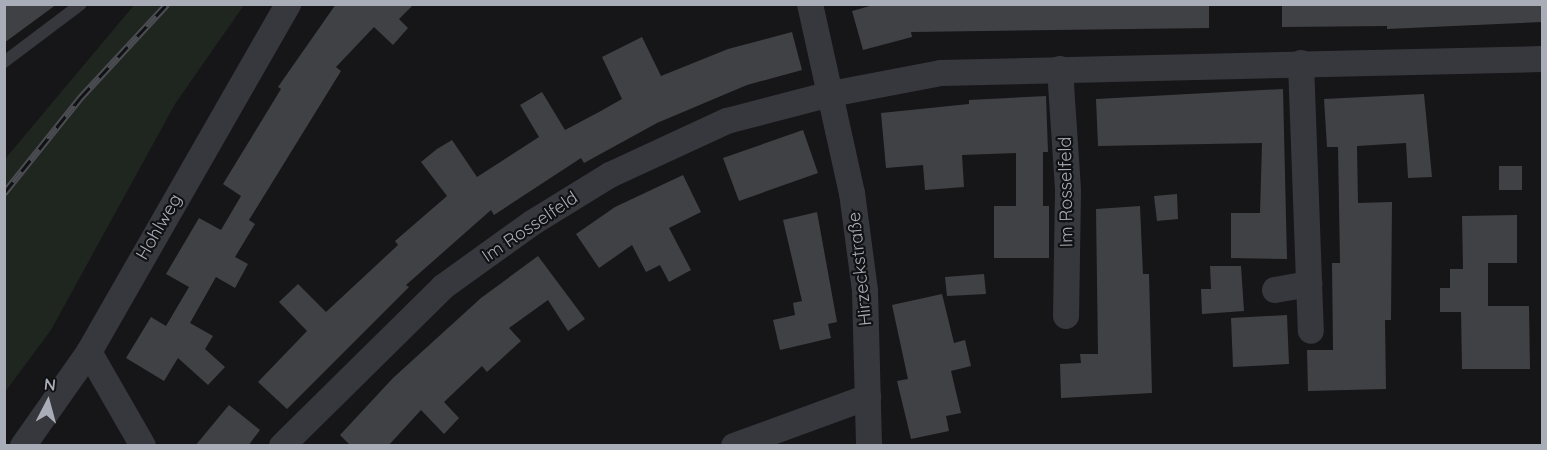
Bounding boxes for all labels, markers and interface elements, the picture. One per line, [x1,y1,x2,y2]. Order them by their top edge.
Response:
street label: Im Rosselfeld [1054,136,1078,248]
street label: Im Rosselfeld [478,187,582,267]
street label: Hohlweg [131,190,187,264]
street label: Hirzeckstraße [843,211,877,327]
north arrow [18,372,78,432]
text: N [43,374,57,395]

